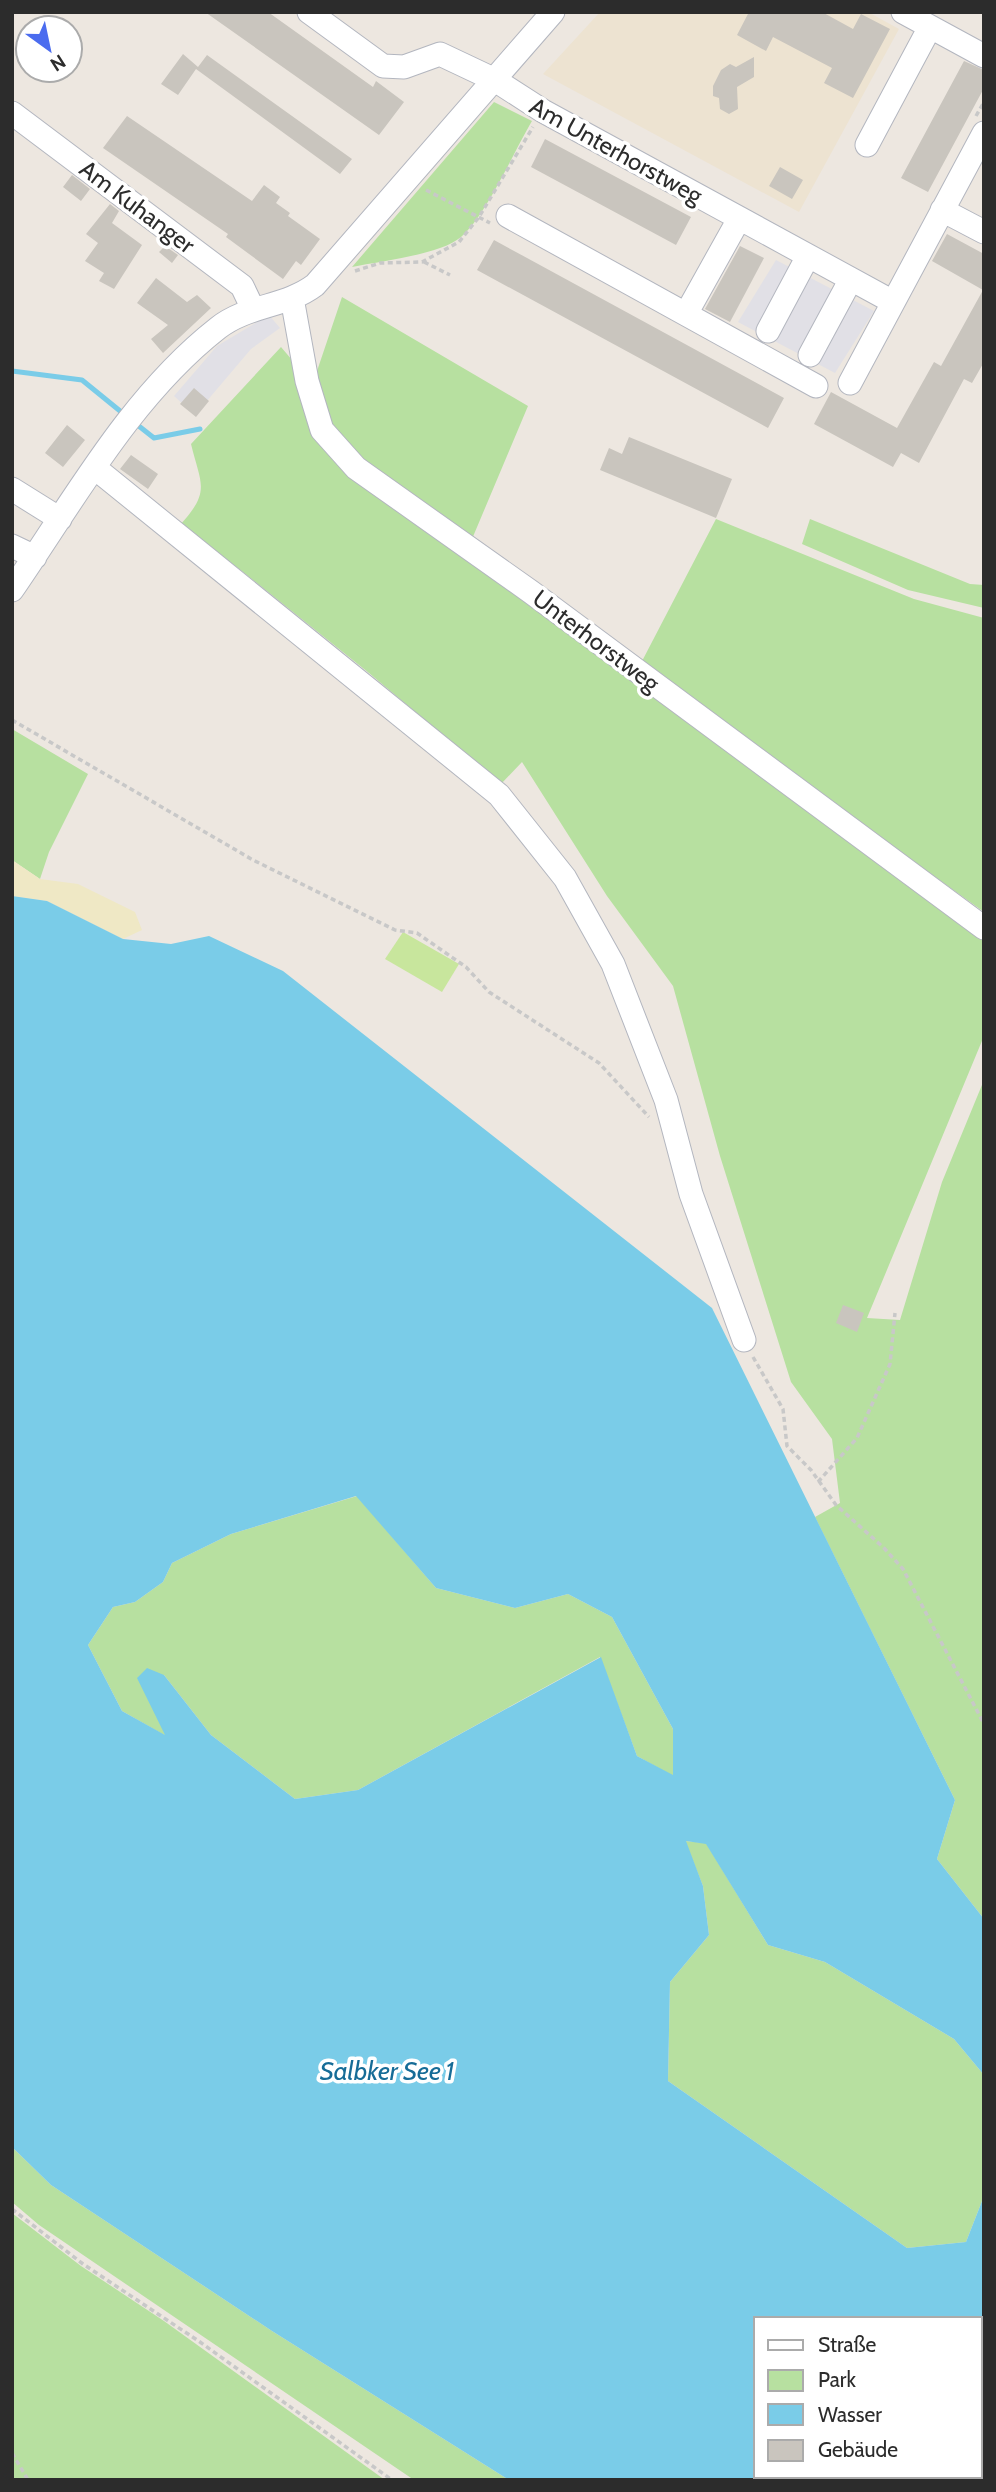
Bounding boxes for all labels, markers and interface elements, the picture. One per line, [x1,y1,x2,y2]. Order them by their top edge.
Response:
north arrow [14,14,84,84]
text: N [46,50,70,76]
street label: Am Unterhorstweg [525,91,708,210]
street label: Am Kuhanger [74,154,201,260]
street label: Unterhorstweg [527,583,666,698]
water label: Salbker See 1 [320,2055,454,2087]
legend [754,2317,982,2478]
text: Straße [818,2332,877,2357]
text: Park [818,2367,856,2392]
text: Wasser [818,2402,882,2427]
text: Gebäude [818,2437,898,2462]

